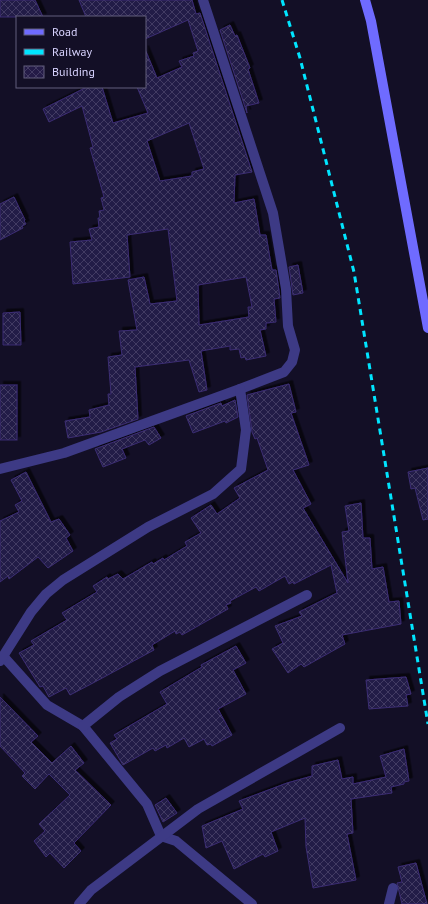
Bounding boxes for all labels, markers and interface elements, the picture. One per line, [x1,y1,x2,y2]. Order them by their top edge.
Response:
legend [16,16,146,88]
text: Road [52,24,77,39]
text: Railway [52,44,92,59]
text: Building [52,64,95,79]

